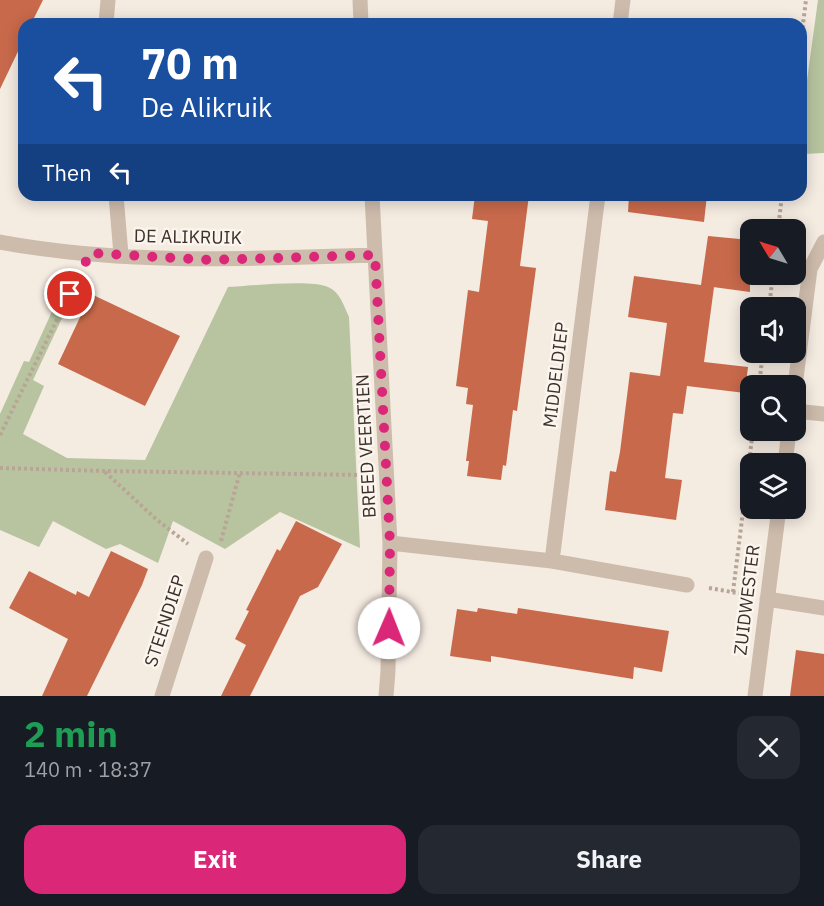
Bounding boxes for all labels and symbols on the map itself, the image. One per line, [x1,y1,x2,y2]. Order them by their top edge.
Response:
north arrow [740,219,806,285]
street label: DE ALIKRUIK [134,224,243,249]
pin [44,268,95,319]
street label: MIDDELDIEP [538,321,573,429]
street label: BREED VEERTIEN [350,373,381,519]
street label: ZUIDWESTER [728,543,765,656]
street label: STEENDIEP [139,572,190,670]
position arrow [357,596,421,660]

